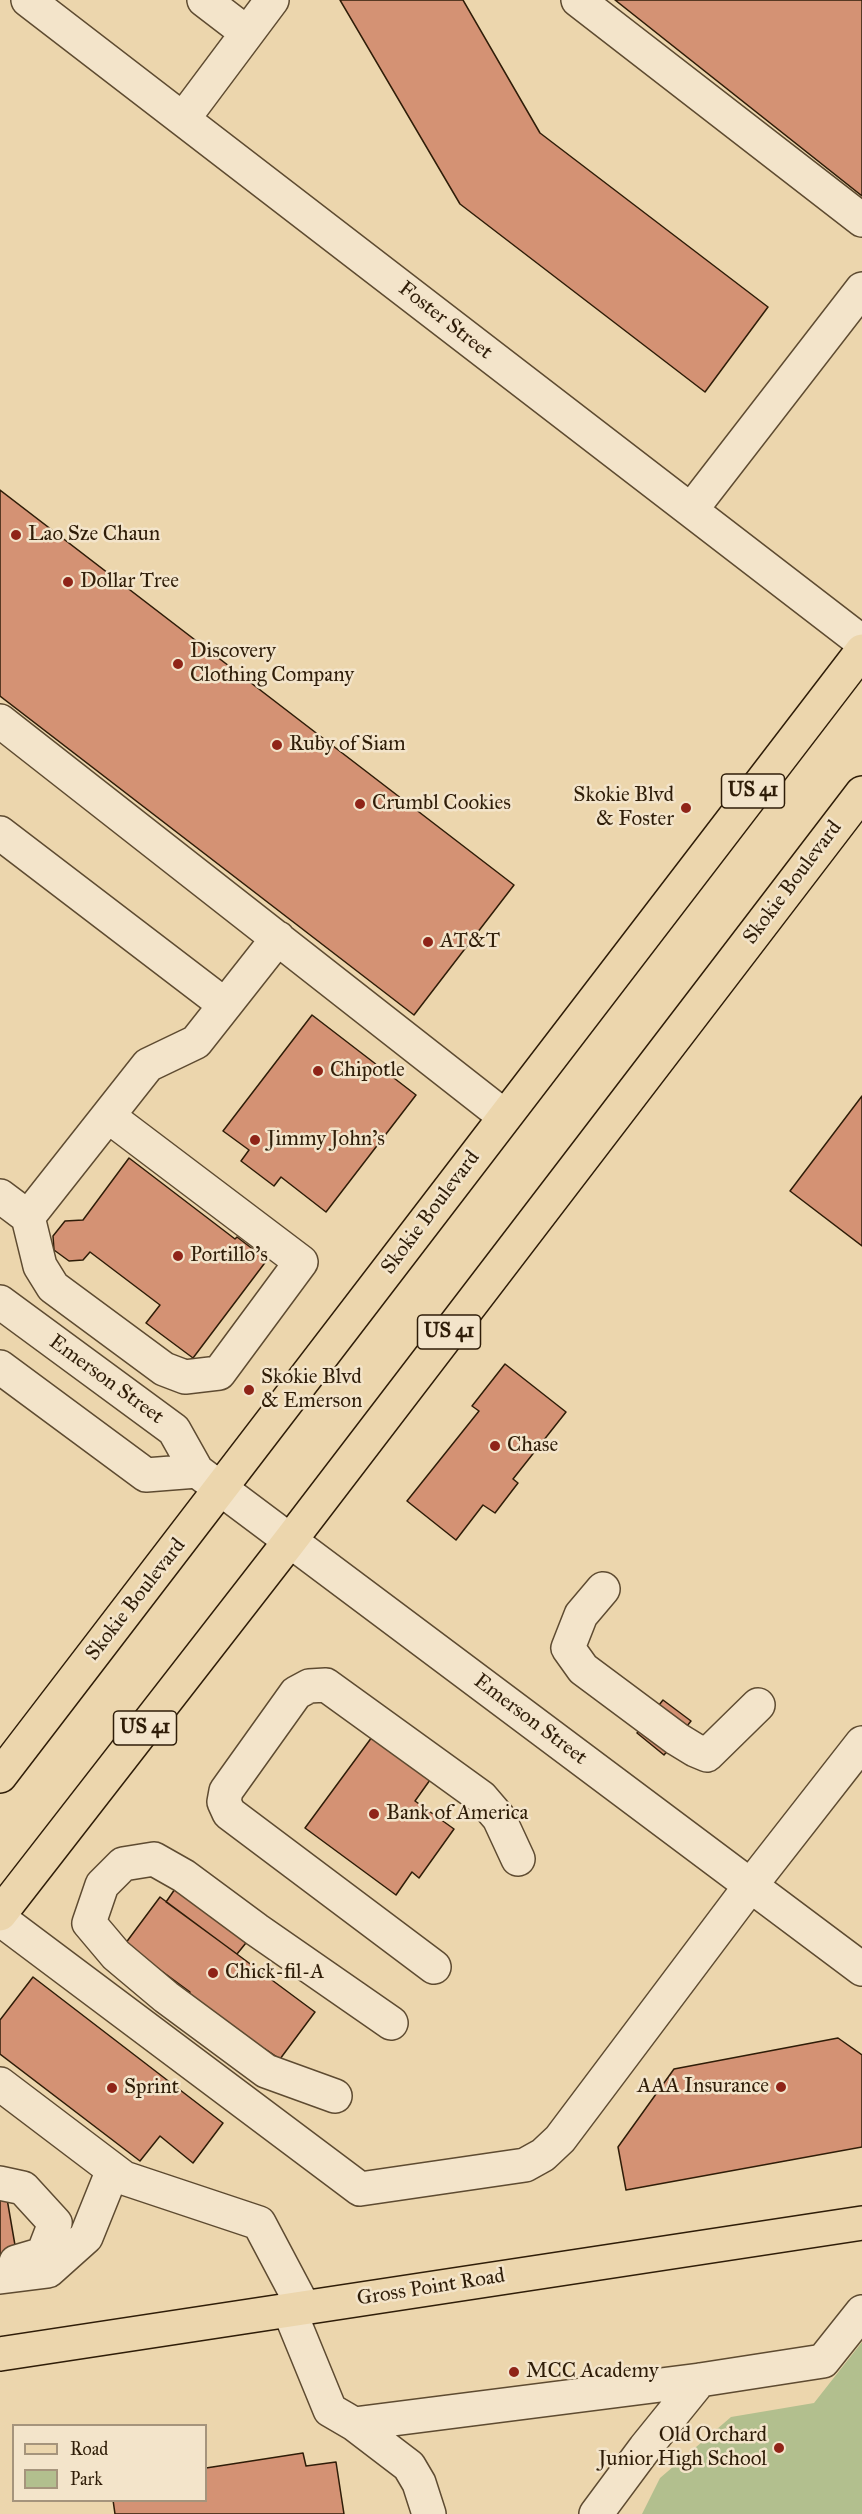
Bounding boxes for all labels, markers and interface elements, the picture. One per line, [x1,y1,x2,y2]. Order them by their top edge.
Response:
street label: Foster Street [393,276,497,366]
place label: Lao Sze Chaun [28,522,160,548]
marker: Lao Sze Chaun [9,528,23,542]
place label: Dollar Tree [80,569,179,595]
marker: Dollar Tree [61,575,75,589]
place label: Discovery Clothing Company [190,639,354,689]
marker: Discovery Clothing Company [171,657,185,671]
place label: Ruby of Siam [289,732,406,758]
marker: Ruby of Siam [270,738,284,752]
road number: US 41 [722,774,784,808]
place label: Skokie Blvd & Foster [573,783,674,833]
place label: Crumbl Cookies [372,791,511,817]
marker: Crumbl Cookies [353,797,367,811]
marker: Skokie Blvd & Foster [679,801,693,815]
street label: Skokie Boulevard [738,816,848,950]
place label: AT&T [440,929,500,955]
marker: AT&T [421,935,435,949]
place label: Chipotle [330,1058,405,1084]
marker: Chipotle [311,1064,325,1078]
place label: Jimmy John's [267,1127,385,1153]
marker: Jimmy John's [248,1133,262,1147]
street label: Skokie Boulevard [376,1146,486,1280]
place label: Portillo's [190,1243,268,1269]
marker: Portillo's [171,1249,185,1263]
road number: US 41 [418,1315,480,1349]
street label: Emerson Street [44,1330,168,1430]
place label: Skokie Blvd & Emerson [261,1365,362,1415]
marker: Skokie Blvd & Emerson [242,1383,256,1397]
place label: Chase [507,1433,558,1459]
marker: Chase [488,1439,502,1453]
street label: Skokie Boulevard [80,1534,192,1666]
street label: Emerson Street [468,1669,592,1771]
road number: US 41 [114,1711,176,1745]
place label: Bank of America [386,1801,528,1827]
marker: Bank of America [367,1807,381,1821]
place label: Chick-fil-A [225,1960,325,1986]
marker: Chick-fil-A [206,1966,220,1980]
place label: AAA Insurance [637,2074,769,2100]
place label: Sprint [124,2075,179,2101]
marker: AAA Insurance [774,2080,788,2094]
marker: Sprint [105,2081,119,2095]
street label: Gross Point Road [355,2264,507,2312]
place label: MCC Academy [526,2359,659,2385]
marker: MCC Academy [507,2365,521,2379]
place label: Old Orchard Junior High School [598,2423,767,2473]
legend [12,2424,207,2502]
text: Road [70,2438,108,2460]
marker: Old Orchard Junior High School [772,2441,786,2455]
text: Park [70,2468,103,2490]

